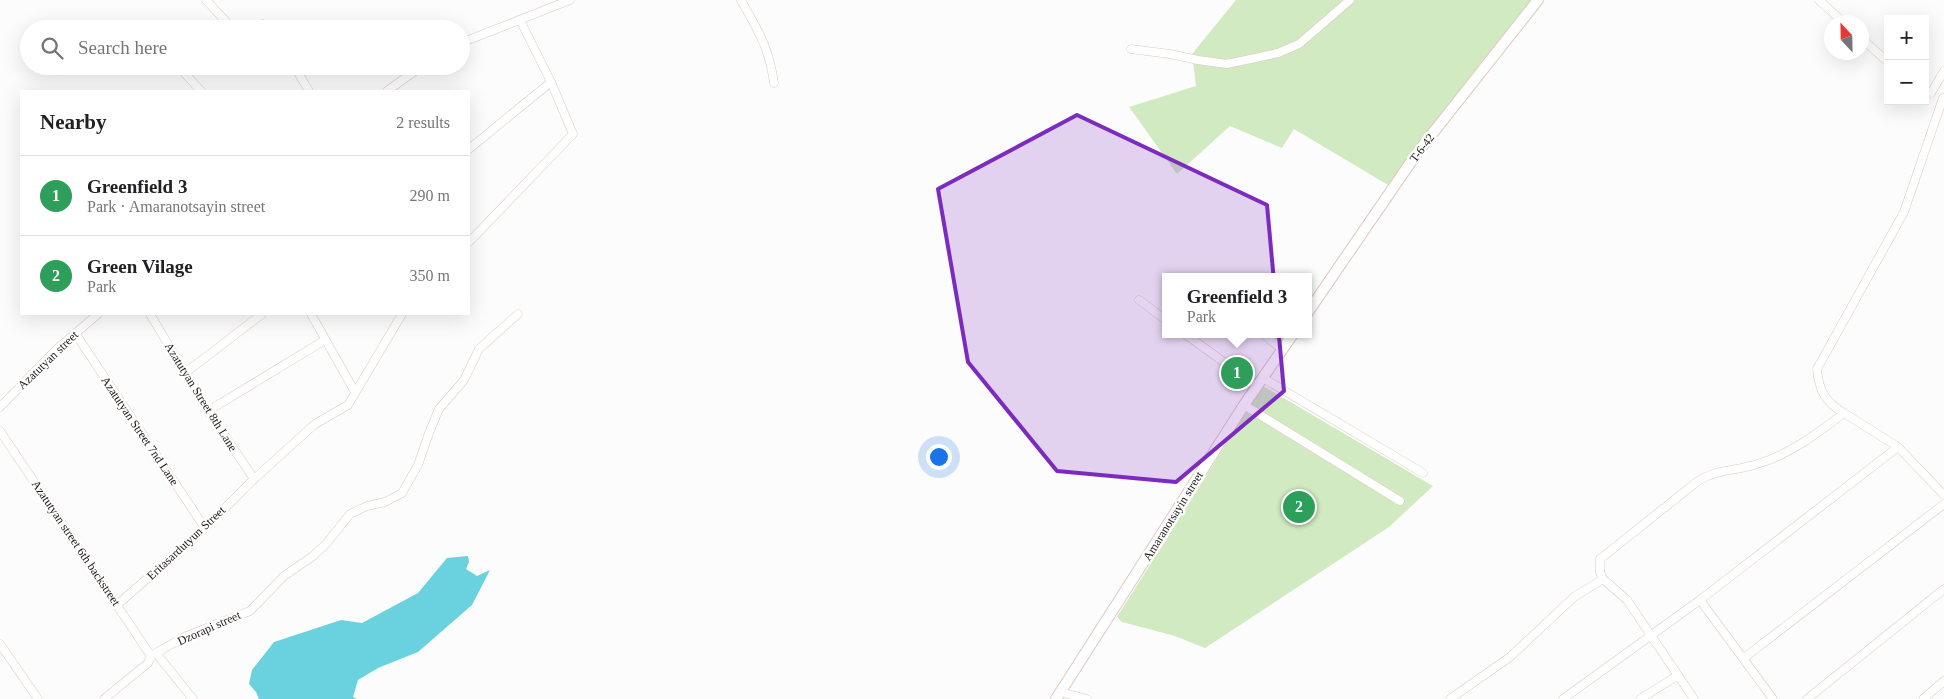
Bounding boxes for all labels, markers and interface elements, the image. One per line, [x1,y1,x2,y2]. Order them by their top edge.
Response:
north arrow [1824,15,1869,60]
map controls [1884,15,1929,105]
button: + [1884,15,1929,60]
search box [20,20,470,75]
icon: search [38,34,66,62]
text: Search here [78,37,167,58]
button: − [1884,60,1929,105]
text: Nearby [40,110,107,134]
text: 2 results [396,114,450,131]
street label: T-6-42 [1407,131,1437,165]
text: Greenfield 3 [87,176,187,197]
text: 1 [52,187,60,204]
text: 290 m [410,187,450,204]
text: Park · Amaranotsayin street [87,198,265,215]
text: Green Vilage [87,256,193,277]
text: 2 [52,267,60,284]
text: 350 m [410,267,450,284]
popup [1162,273,1312,338]
text: Park [87,278,116,295]
text: Greenfield 3 [1187,286,1287,307]
text: Park [1187,308,1216,325]
street label: Azatutyan street [15,327,81,392]
street label: Azatutyan Street 8th Lane [162,340,240,454]
pin: 1 [1221,354,1253,392]
street label: Azatutyan Street 7nd Lane [98,374,182,488]
your location [926,444,952,470]
street label: Amaranotsayin street [1140,468,1206,563]
street label: Azatutyan street 6th backstreet [29,478,124,609]
pin: 2 [1283,488,1315,526]
street label: Eritasardutyun Street [144,503,228,583]
street label: Dzorapi street [175,608,243,648]

